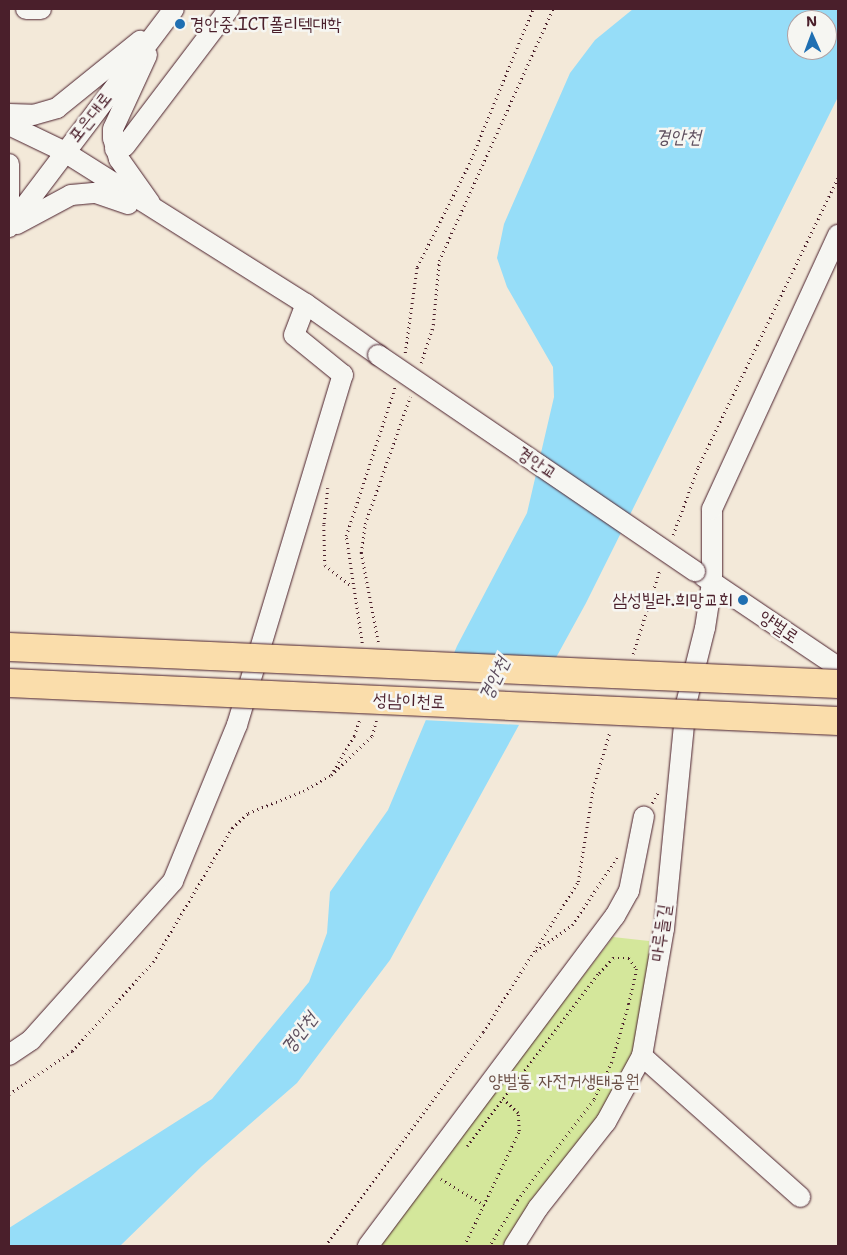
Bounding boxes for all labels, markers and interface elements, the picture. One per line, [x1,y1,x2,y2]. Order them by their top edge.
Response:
north arrow [787,10,837,60]
text: N [806,12,817,30]
place label: 경안중.ICT폴리텍대학 [190,13,342,35]
marker: 경안중.ICT폴리텍대학 [174,18,186,30]
street label: 포은대로 [64,88,116,146]
water label: 경안천 [655,126,701,148]
street label: 경안교 [513,442,561,484]
place label: 삼성빌라.희망교회 [612,589,733,611]
marker: 삼성빌라.희망교회 [737,594,749,606]
street label: 양벌로 [755,606,803,648]
water label: 경안천 [474,653,514,705]
street label: 성남이천로 [372,689,446,713]
street label: 마루들길 [646,903,676,963]
water label: 경안천 [276,1008,322,1058]
park label: 양벌동 자전거생태공원 [489,1070,639,1092]

